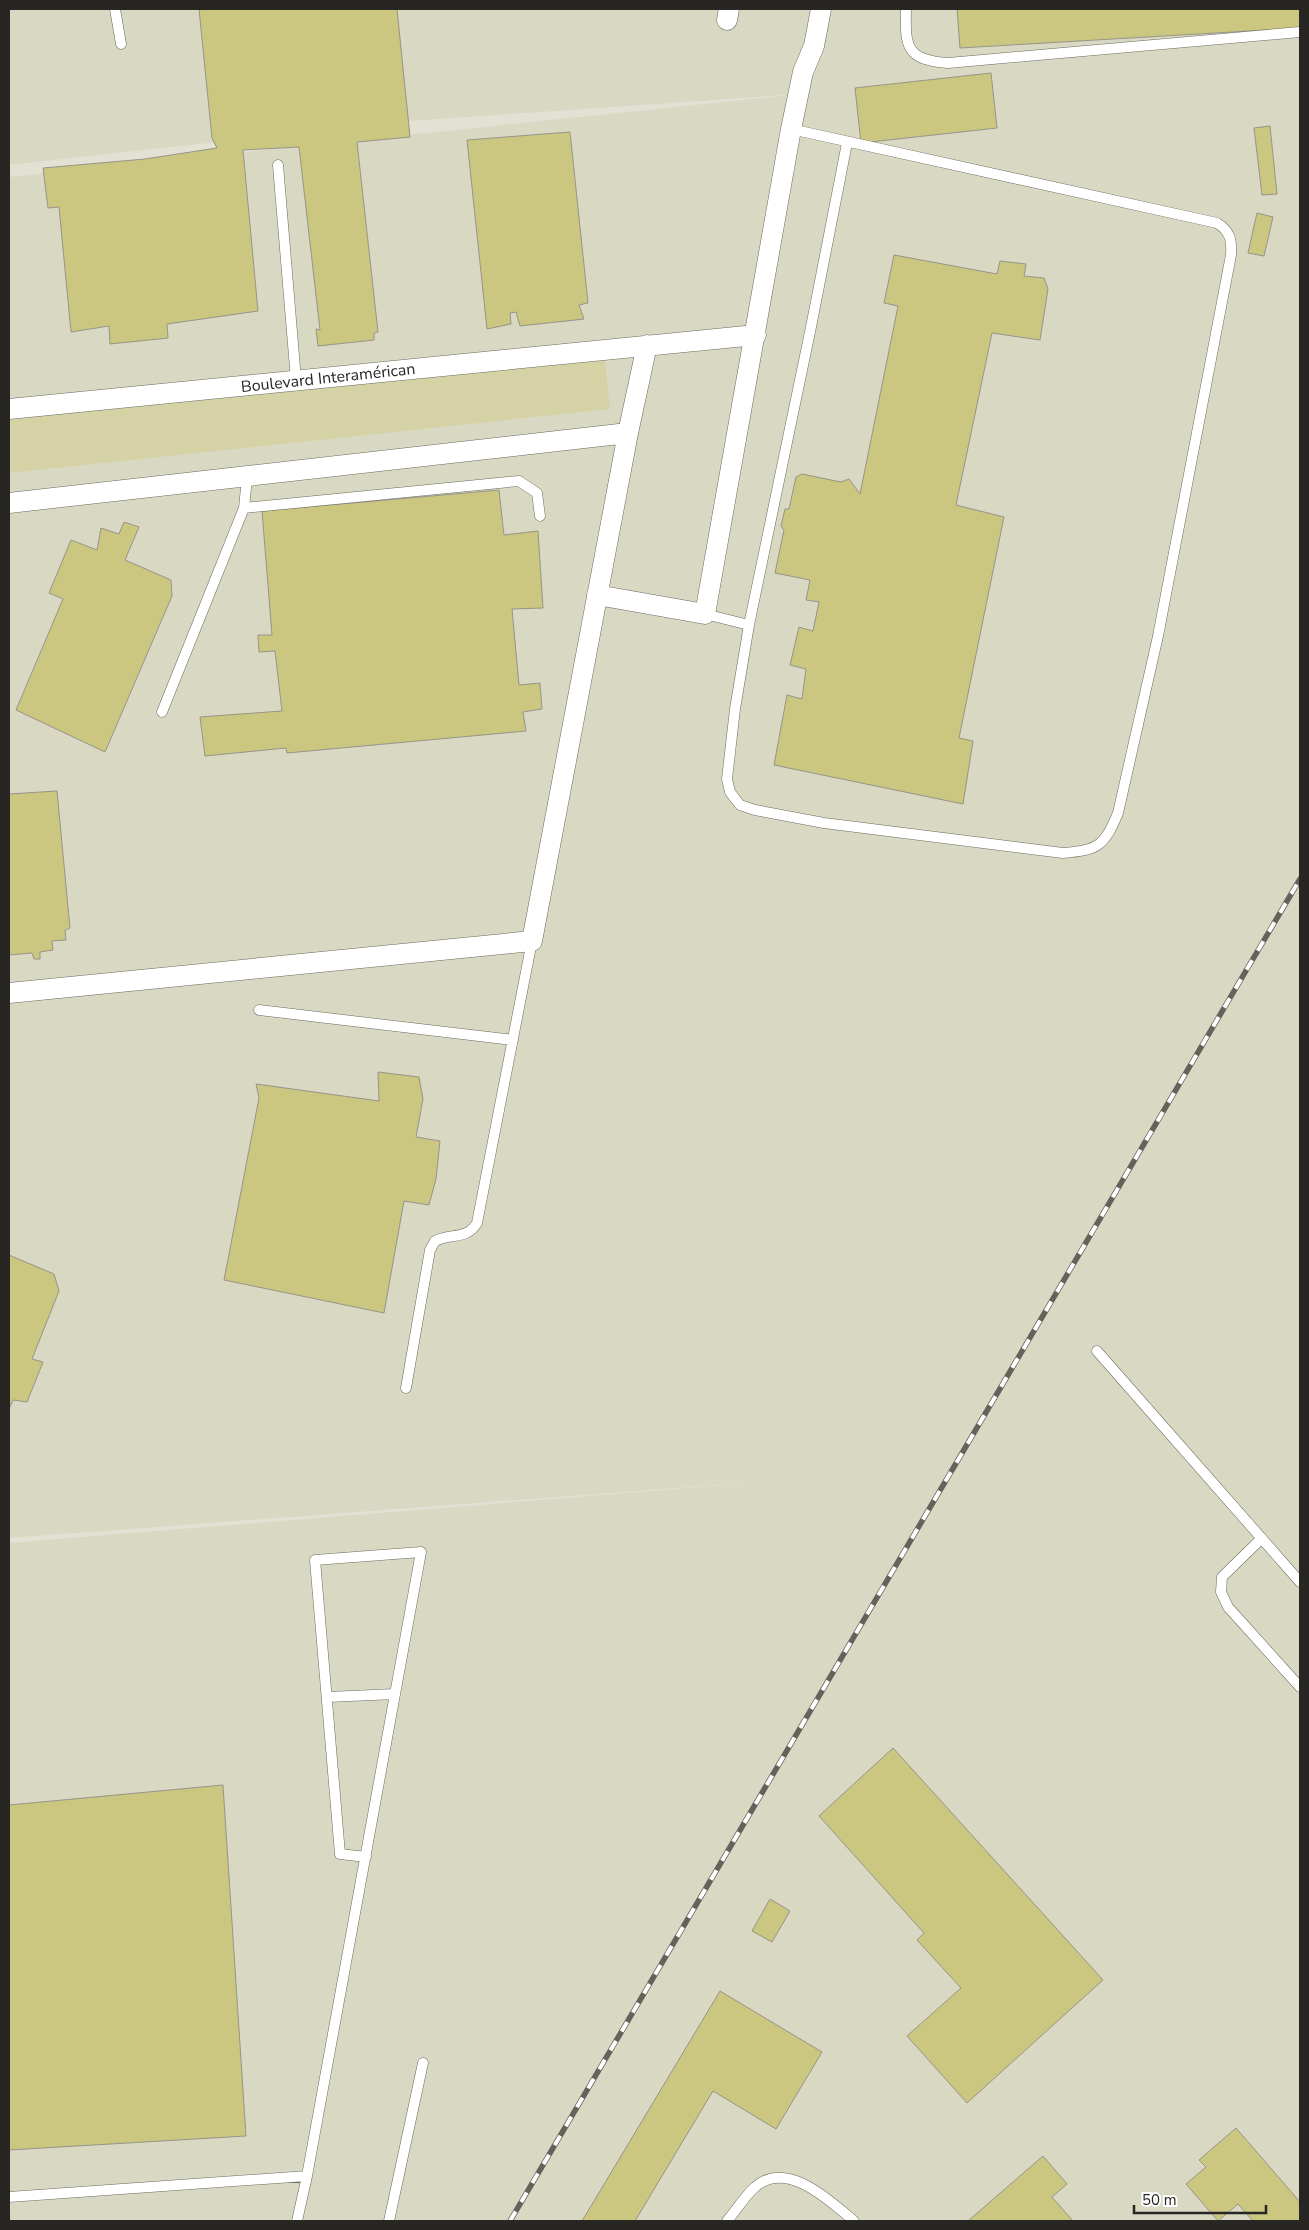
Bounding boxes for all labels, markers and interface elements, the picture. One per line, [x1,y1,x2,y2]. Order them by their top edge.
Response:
street label: Boulevard Interamérican [240,358,416,398]
scale bar [1134,2182,1266,2214]
text: 50 m [1142,2190,1177,2210]

